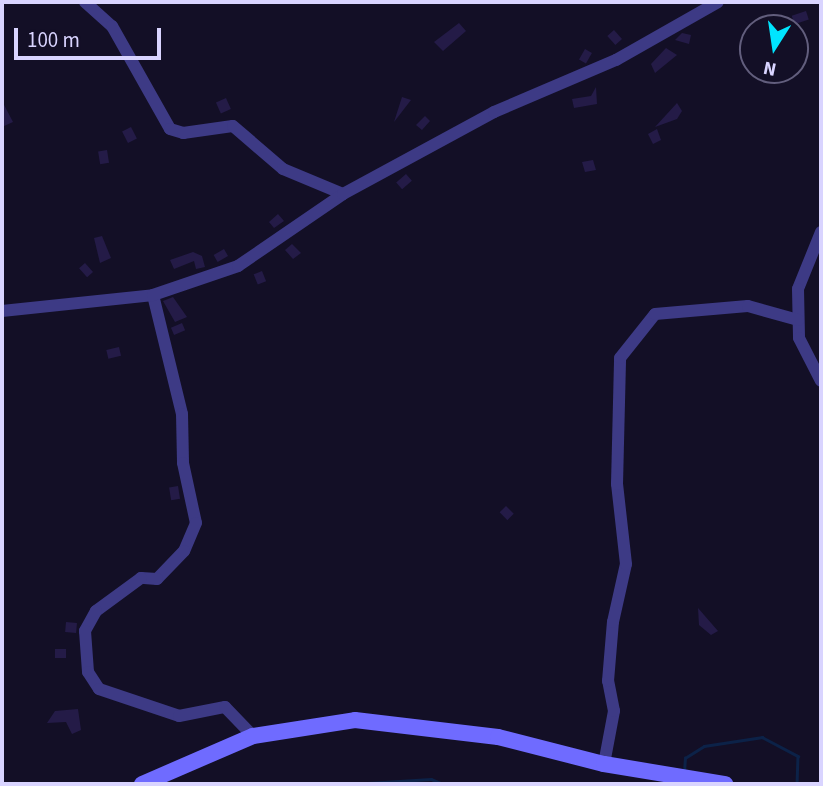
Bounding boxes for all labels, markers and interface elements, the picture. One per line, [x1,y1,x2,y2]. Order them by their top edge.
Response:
scale bar [18,14,164,58]
north arrow [739,14,809,84]
text: 100 m [27,25,80,55]
text: N [761,54,779,83]

